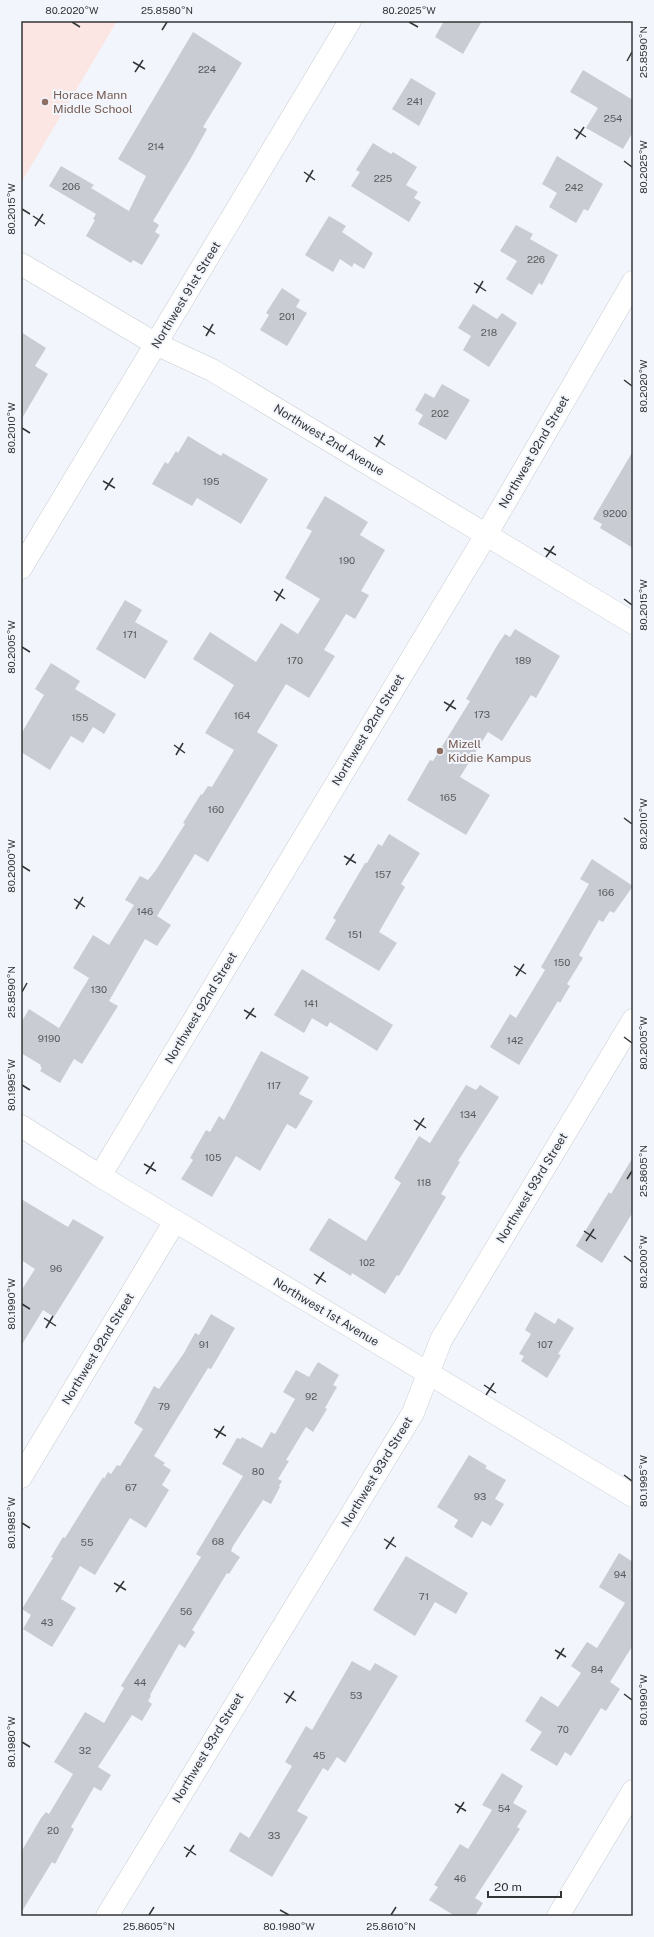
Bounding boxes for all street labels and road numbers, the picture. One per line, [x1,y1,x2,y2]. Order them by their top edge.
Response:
street label: Northwest 91st Street [149,239,224,351]
street label: Northwest 92nd Street [496,393,572,511]
street label: Northwest 2nd Avenue [271,401,387,479]
street label: Northwest 92nd Street [329,671,407,788]
street label: Northwest 92nd Street [162,949,240,1066]
street label: Northwest 93rd Street [494,1130,571,1246]
street label: Northwest 1st Avenue [271,1275,382,1349]
street label: Northwest 92nd Street [59,1290,137,1407]
street label: Northwest 93rd Street [339,1414,416,1530]
street label: Northwest 93rd Street [170,1690,247,1806]

